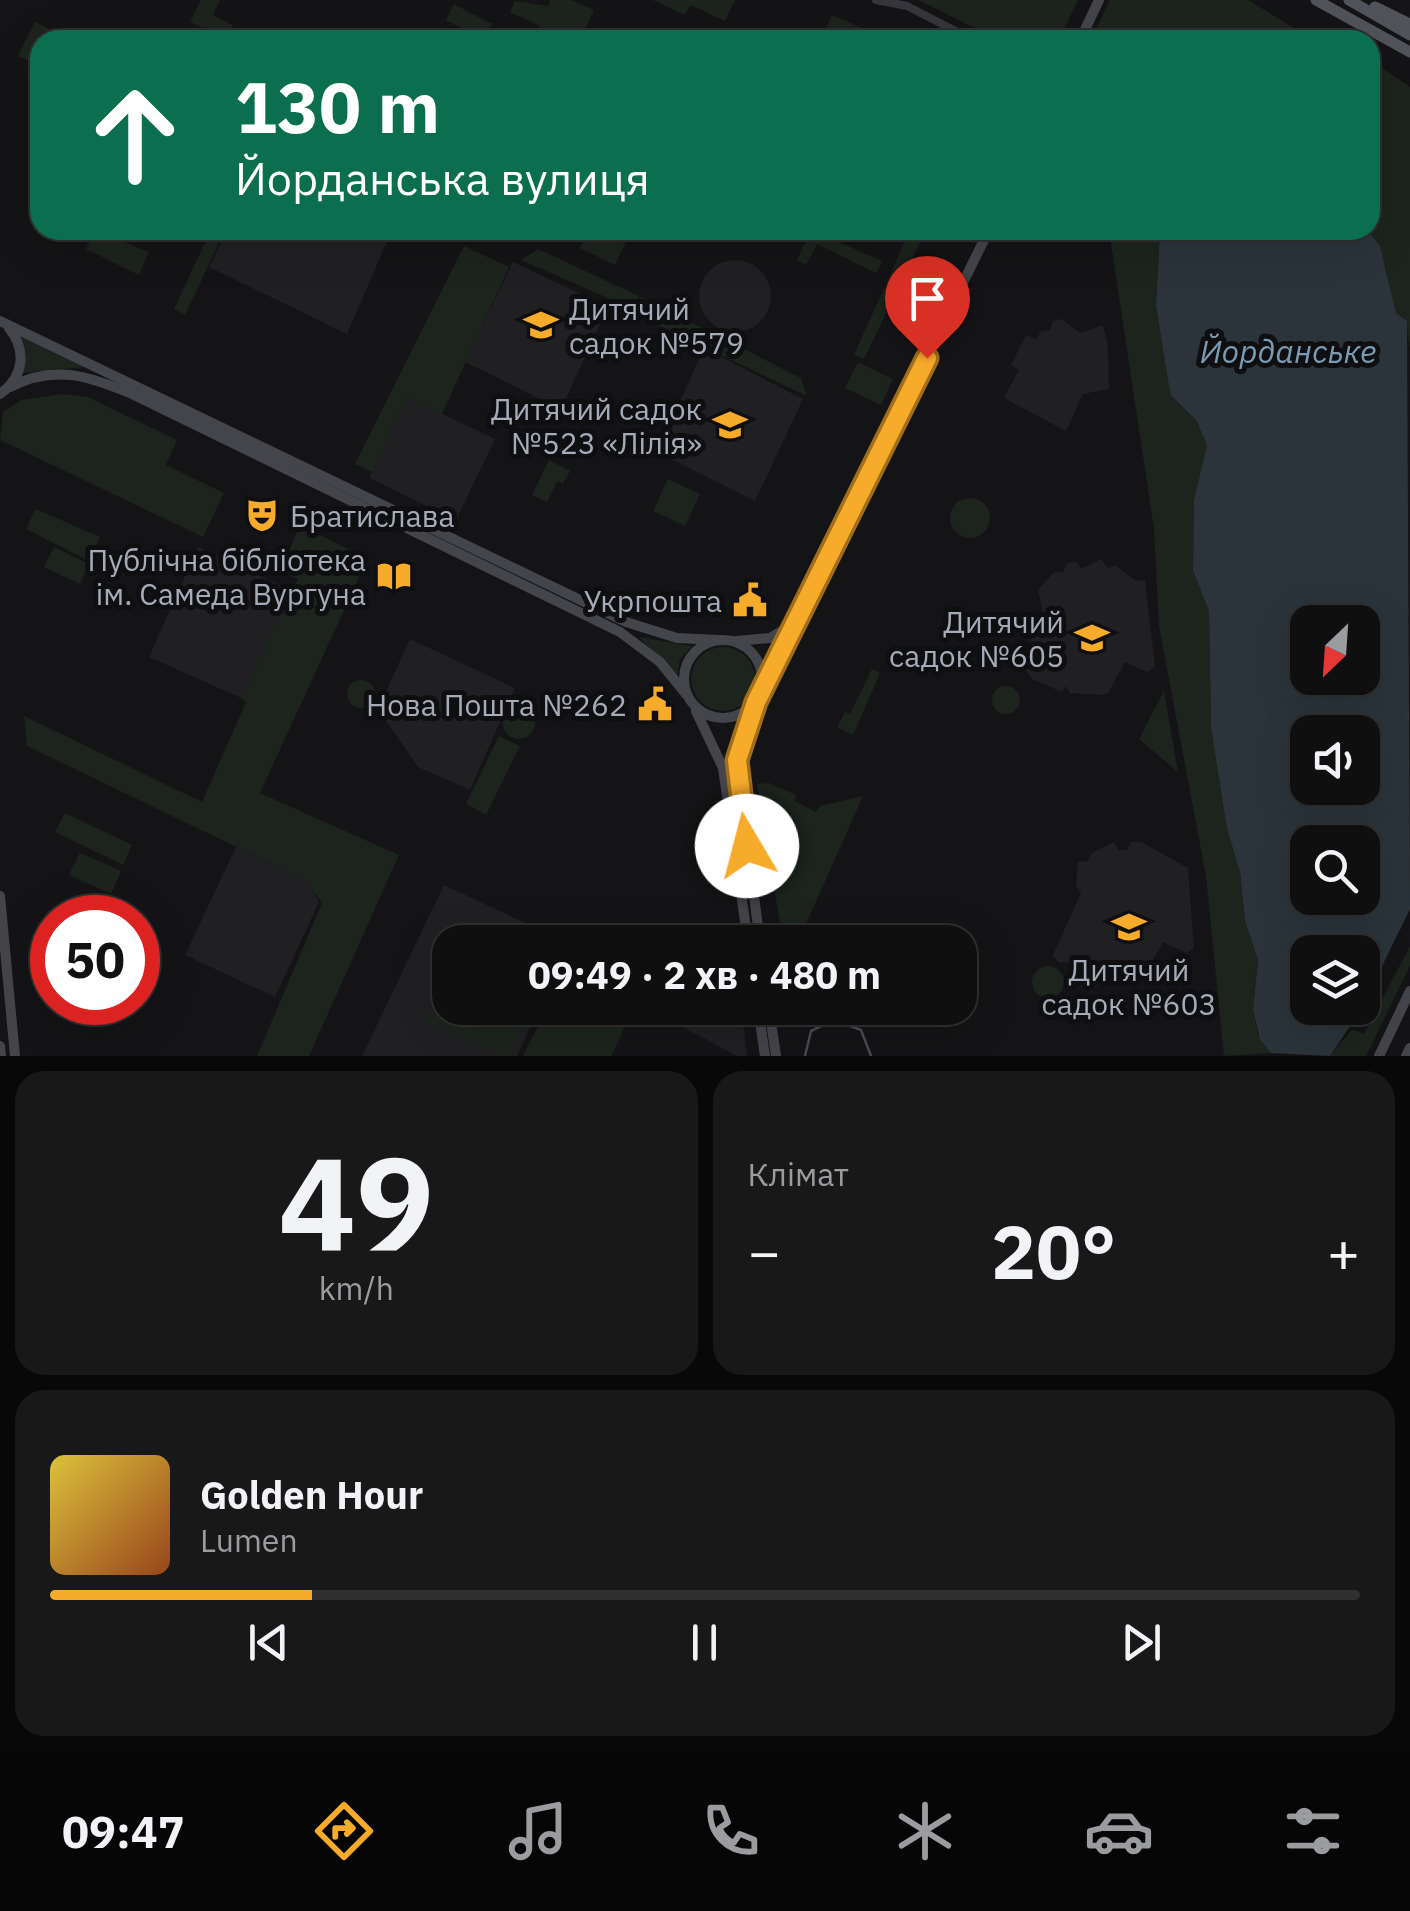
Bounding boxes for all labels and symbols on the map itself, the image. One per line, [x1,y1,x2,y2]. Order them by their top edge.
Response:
pin [885,256,970,359]
place label: Дитячий садок №579 [569,289,744,362]
school or university icon: Дитячий садок №579 [522,306,560,344]
water label: Йорданське [1200,330,1376,372]
place label: Дитячий садок №523 «Лілія» [491,389,702,462]
school or university icon: Дитячий садок №523 «Лілія» [711,406,749,444]
theatre icon: Братислава [243,496,281,534]
place label: Братислава [290,496,454,535]
place label: Публічна бібліотека ім. Самеда Вургуна [88,540,366,613]
library icon: Публічна бібліотека ім. Самеда Вургуна [375,557,413,595]
place label: Укрпошта [584,581,722,620]
public building icon: Укрпошта [731,581,769,619]
place label: Дитячий садок №605 [889,602,1064,675]
north arrow [1290,605,1380,695]
school or university icon: Дитячий садок №605 [1073,619,1111,657]
place label: Нова Пошта №262 [366,685,627,724]
public building icon: Нова Пошта №262 [636,685,674,723]
position arrow [695,794,799,898]
speed limit sign: 50 [30,895,160,1025]
school or university icon: Дитячий садок №603 [1110,908,1148,946]
place label: Дитячий садок №603 [1042,950,1216,1023]

